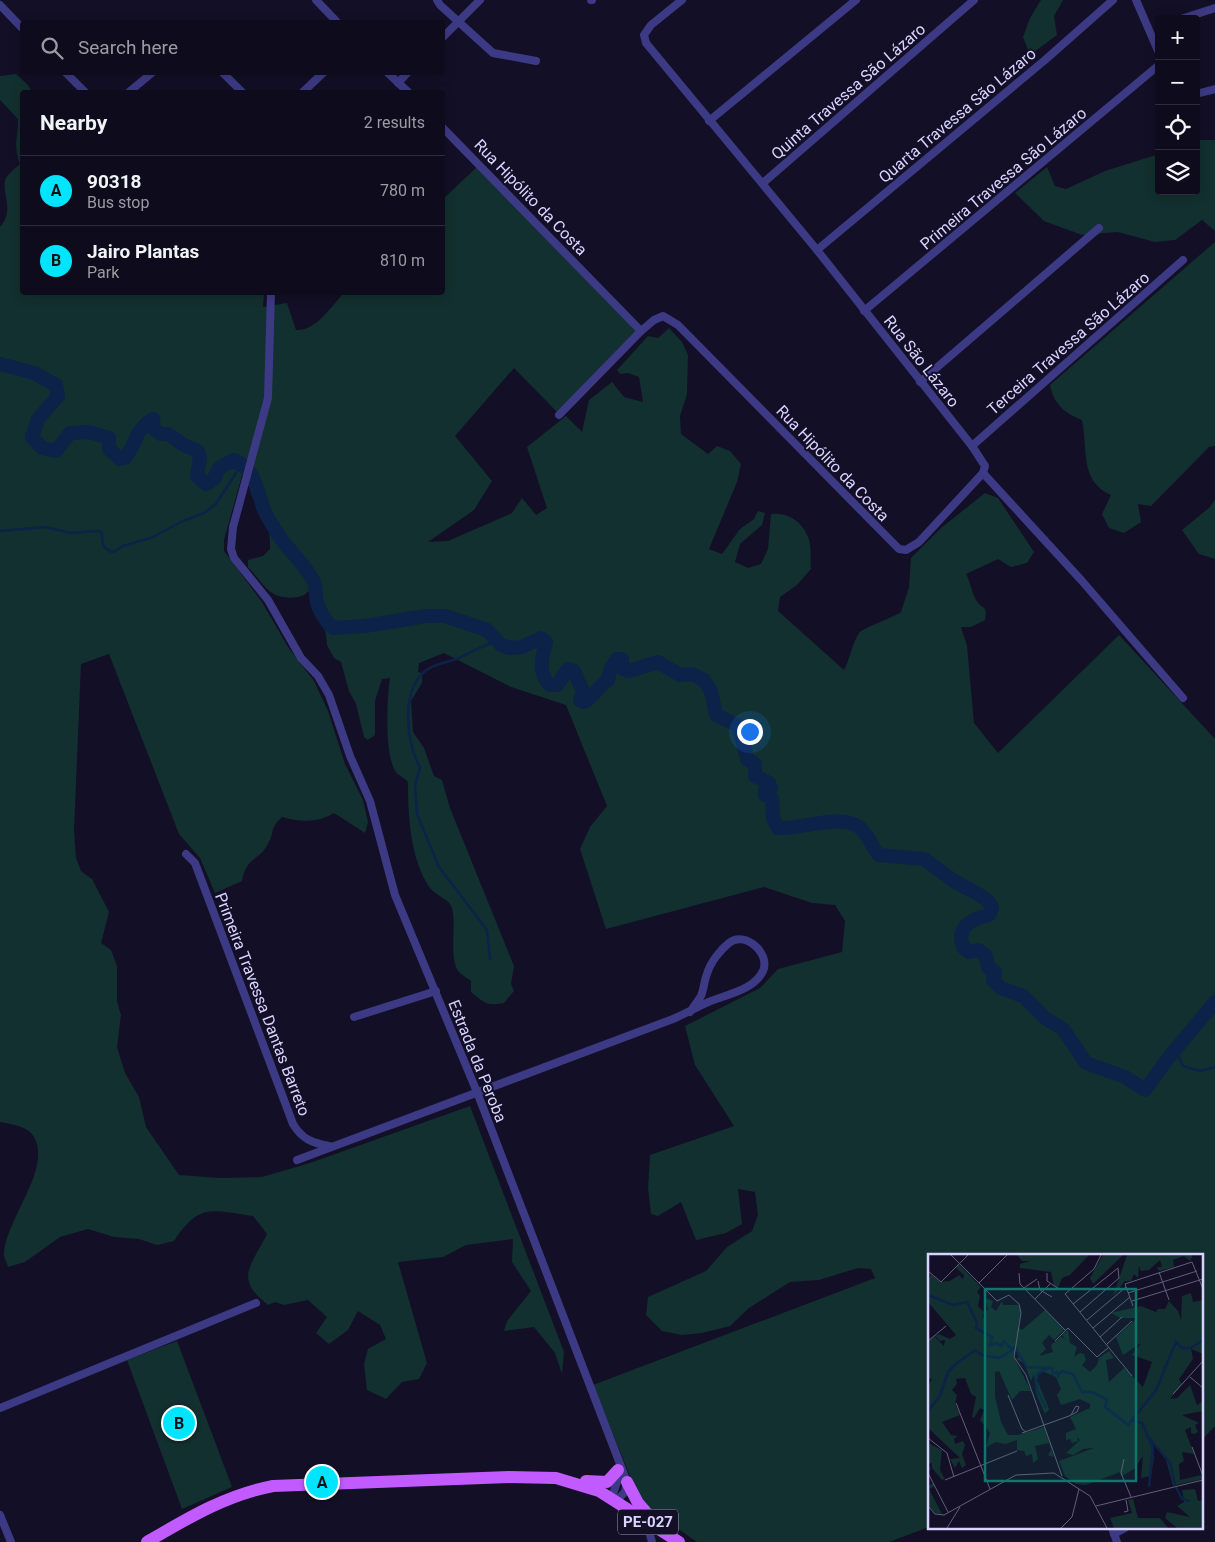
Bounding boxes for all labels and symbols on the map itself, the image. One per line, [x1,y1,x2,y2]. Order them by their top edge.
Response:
street label: Quinta Travessa São Lázaro [767,19,929,163]
street label: Quarta Travessa São Lázaro [875,44,1040,187]
street label: Primeira Travessa São Lázaro [916,103,1090,253]
street label: Rua Hipólito da Costa [470,135,591,259]
street label: Terceira Travessa São Lázaro [983,268,1153,419]
street label: Rua São Lázaro [880,312,963,411]
street label: Rua Hipólito da Costa [772,401,893,525]
your location [737,719,763,745]
street label: Primeira Travessa Dantas Barreto [211,890,314,1118]
street label: Estrada da Peroba [444,997,511,1125]
inset map [928,1254,1202,1530]
pin: B [163,1404,195,1442]
pin: A [306,1463,338,1501]
road number: PE-027 [618,1510,678,1534]

